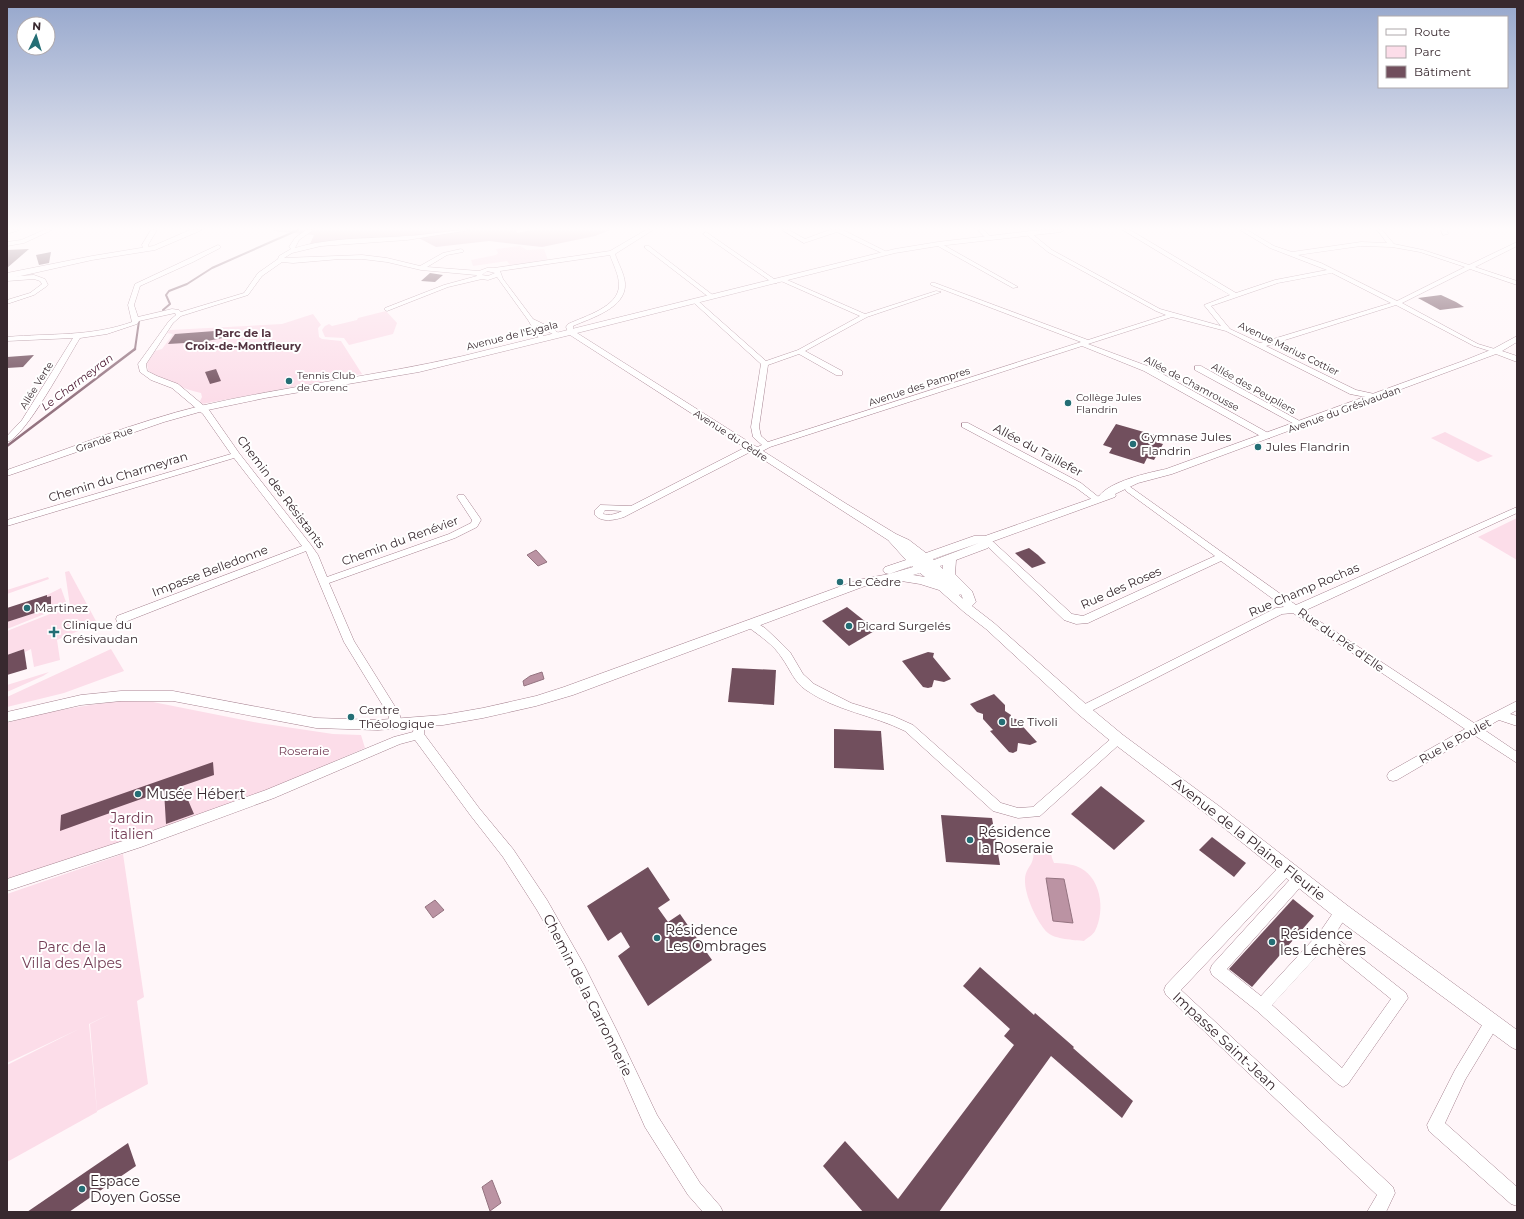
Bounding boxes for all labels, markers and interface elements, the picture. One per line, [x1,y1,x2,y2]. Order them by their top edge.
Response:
north arrow [16,16,56,56]
legend [1378,16,1508,88]
text: N [32,19,42,33]
text: Route [1414,24,1450,39]
text: Parc [1414,44,1441,59]
text: Bâtiment [1414,64,1471,79]
street label: Avenue de l'Eygala [465,318,559,353]
street label: Avenue Marius Cottier [1236,318,1341,379]
district label: Parc de la Croix-de-Montfleury [185,326,301,353]
water label: Le Charmeyran [38,350,116,414]
street label: Allée de Chamrousse [1142,353,1241,414]
street label: Allée Verte [17,359,56,412]
street label: Allée des Peupliers [1209,360,1298,417]
street label: Avenue des Pampres [867,364,972,409]
place label: Tennis Club de Corenc [297,369,355,394]
marker: Tennis Club de Corenc [284,376,294,386]
street label: Avenue du Grésivaudan [1286,383,1402,436]
place label: Collège Jules Flandrin [1076,391,1142,416]
marker: Collège Jules Flandrin [1063,398,1073,408]
street label: Avenue du Cèdre [691,407,770,464]
street label: Allée du Taillefer [991,420,1085,479]
street label: Grande Rue [74,424,134,455]
place label: Gymnase Jules Flandrin [1141,429,1232,458]
street label: Chemin des Résistants [234,433,329,551]
marker: Gymnase Jules Flandrin [1128,439,1138,449]
place label: Jules Flandrin [1265,439,1350,454]
marker: Jules Flandrin [1253,442,1263,452]
street label: Chemin du Charmeyran [46,448,189,505]
street label: Chemin du Renévier [339,512,461,569]
street label: Impasse Belledonne [150,542,270,600]
street label: Rue Champ Rochas [1246,559,1362,620]
street label: Rue des Roses [1078,563,1164,612]
place label: Le Cèdre [848,574,901,589]
marker: Le Cèdre [835,577,845,587]
place label: Martinez [35,600,88,615]
marker: Martinez [22,603,32,613]
street label: Rue du Pré d'Elle [1295,604,1387,675]
place label: Clinique du Grésivaudan [63,617,138,646]
place label: Picard Surgelés [857,618,951,633]
marker: Picard Surgelés [844,621,854,631]
marker: Clinique du Grésivaudan [48,626,60,638]
place label: Centre Théologique [359,702,434,731]
marker: Centre Théologique [346,712,356,722]
place label: Le Tivoli [1010,714,1058,729]
street label: Rue le Poulet [1416,715,1494,767]
marker: Le Tivoli [997,717,1007,727]
park label: Roseraie [278,743,330,758]
street label: Avenue de la Plaine Fleurie [1169,774,1329,904]
place label: Musée Hébert [146,785,246,803]
marker: Musée Hébert [133,789,143,799]
park label: Jardin italien [109,809,154,843]
place label: Résidence la Roseraie [978,823,1053,857]
marker: Résidence la Roseraie [965,835,975,845]
street label: Chemin de la Carronnerie [539,911,637,1079]
place label: Résidence Les Ombrages [665,921,767,955]
place label: Résidence les Léchères [1280,925,1366,959]
marker: Résidence Les Ombrages [652,933,662,943]
marker: Résidence les Léchères [1267,937,1277,947]
park label: Parc de la Villa des Alpes [22,938,122,972]
street label: Impasse Saint-Jean [1169,988,1281,1094]
place label: Espace Doyen Gosse [90,1172,181,1206]
marker: Espace Doyen Gosse [77,1184,87,1194]

